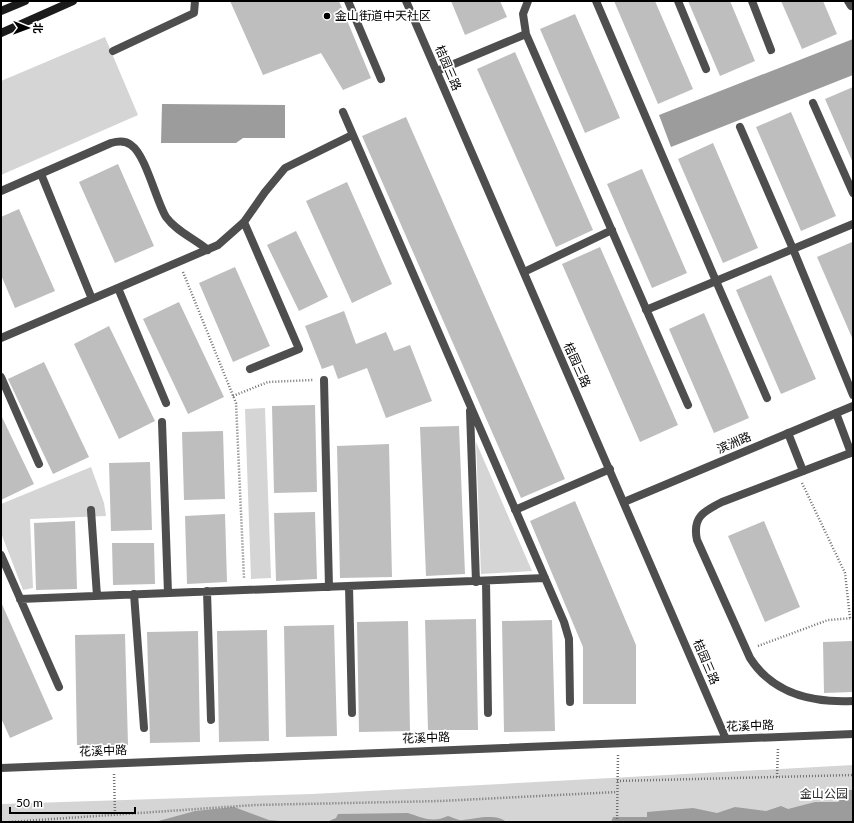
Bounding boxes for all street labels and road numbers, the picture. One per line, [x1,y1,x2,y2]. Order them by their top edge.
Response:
street label: 桔园三路 [432,43,465,93]
street label: 桔园三路 [561,340,594,390]
street label: 滨洲路 [714,429,753,456]
street label: 桔园三路 [690,637,723,687]
street label: 花溪中路 [726,717,774,734]
street label: 花溪中路 [402,729,450,746]
street label: 花溪中路 [79,742,127,759]

